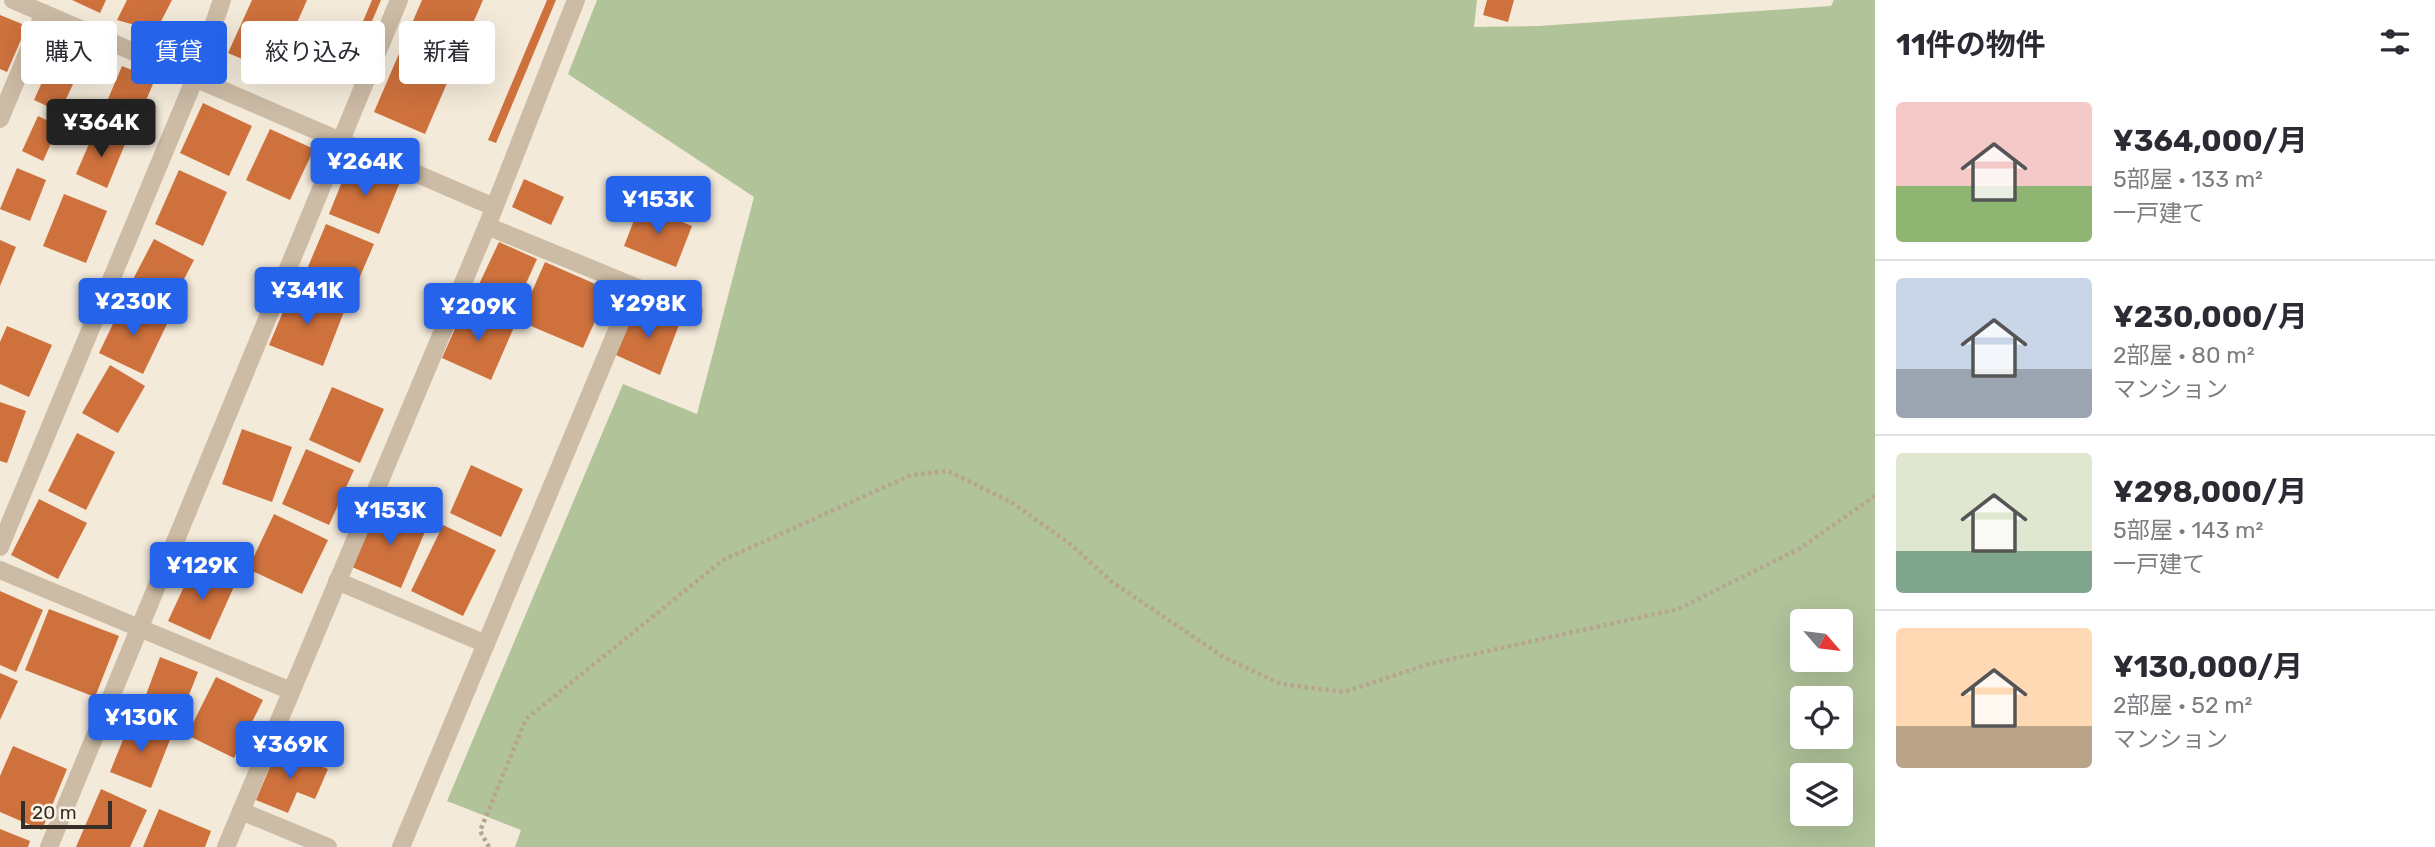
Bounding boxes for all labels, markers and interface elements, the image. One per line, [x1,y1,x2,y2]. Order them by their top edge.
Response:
chip: 購入 [21,21,117,84]
chip: 賃貸 [131,21,227,84]
chip: 絞り込み [241,21,385,84]
chip: 新着 [399,21,495,84]
icon: filters [2376,23,2414,61]
text: 11件の物件 [1896,27,2046,63]
pin: ¥364K [52,100,150,159]
text: ¥364K [63,108,139,136]
text: ¥364,000/月 [2113,123,2308,159]
icon: home [1952,130,2036,214]
pin: ¥264K [316,138,414,198]
text: ¥264K [327,147,403,175]
text: 5部屋 · 133 m² [2113,165,2263,193]
pin: ¥153K [609,176,707,236]
text: ¥153K [622,185,694,213]
text: 一戸建て [2113,199,2205,227]
pin: ¥341K [258,268,356,327]
text: ¥341K [271,276,343,304]
pin: ¥230K [84,278,182,338]
pin: ¥298K [599,280,697,340]
pin: ¥209K [429,284,527,343]
text: ¥230K [95,287,171,315]
text: ¥298K [610,289,686,317]
text: ¥209K [440,292,516,320]
text: ¥230,000/月 [2113,299,2308,335]
icon: home [1952,306,2036,390]
text: 2部屋 · 80 m² [2113,341,2255,369]
text: マンション [2113,375,2228,403]
text: ¥298,000/月 [2113,474,2307,510]
icon: home [1952,481,2036,565]
pin: ¥153K [341,488,439,547]
text: ¥153K [354,496,426,524]
text: 5部屋 · 143 m² [2113,516,2263,544]
pin: ¥129K [153,542,251,602]
text: 一戸建て [2113,550,2205,578]
text: ¥129K [166,551,238,579]
north arrow [1790,609,1853,672]
map controls [1790,609,1853,826]
text: ¥130,000/月 [2113,649,2303,685]
icon: home [1952,656,2036,740]
button: locate [1790,686,1853,749]
text: 2部屋 · 52 m² [2113,691,2252,719]
pin: ¥130K [92,694,190,754]
text: ¥130K [104,703,178,731]
pin: ¥369K [241,722,339,781]
text: マンション [2113,725,2228,753]
text: ¥369K [252,730,328,758]
button: layers [1790,763,1853,826]
scale bar [21,798,112,830]
text: 20 m [32,801,77,824]

